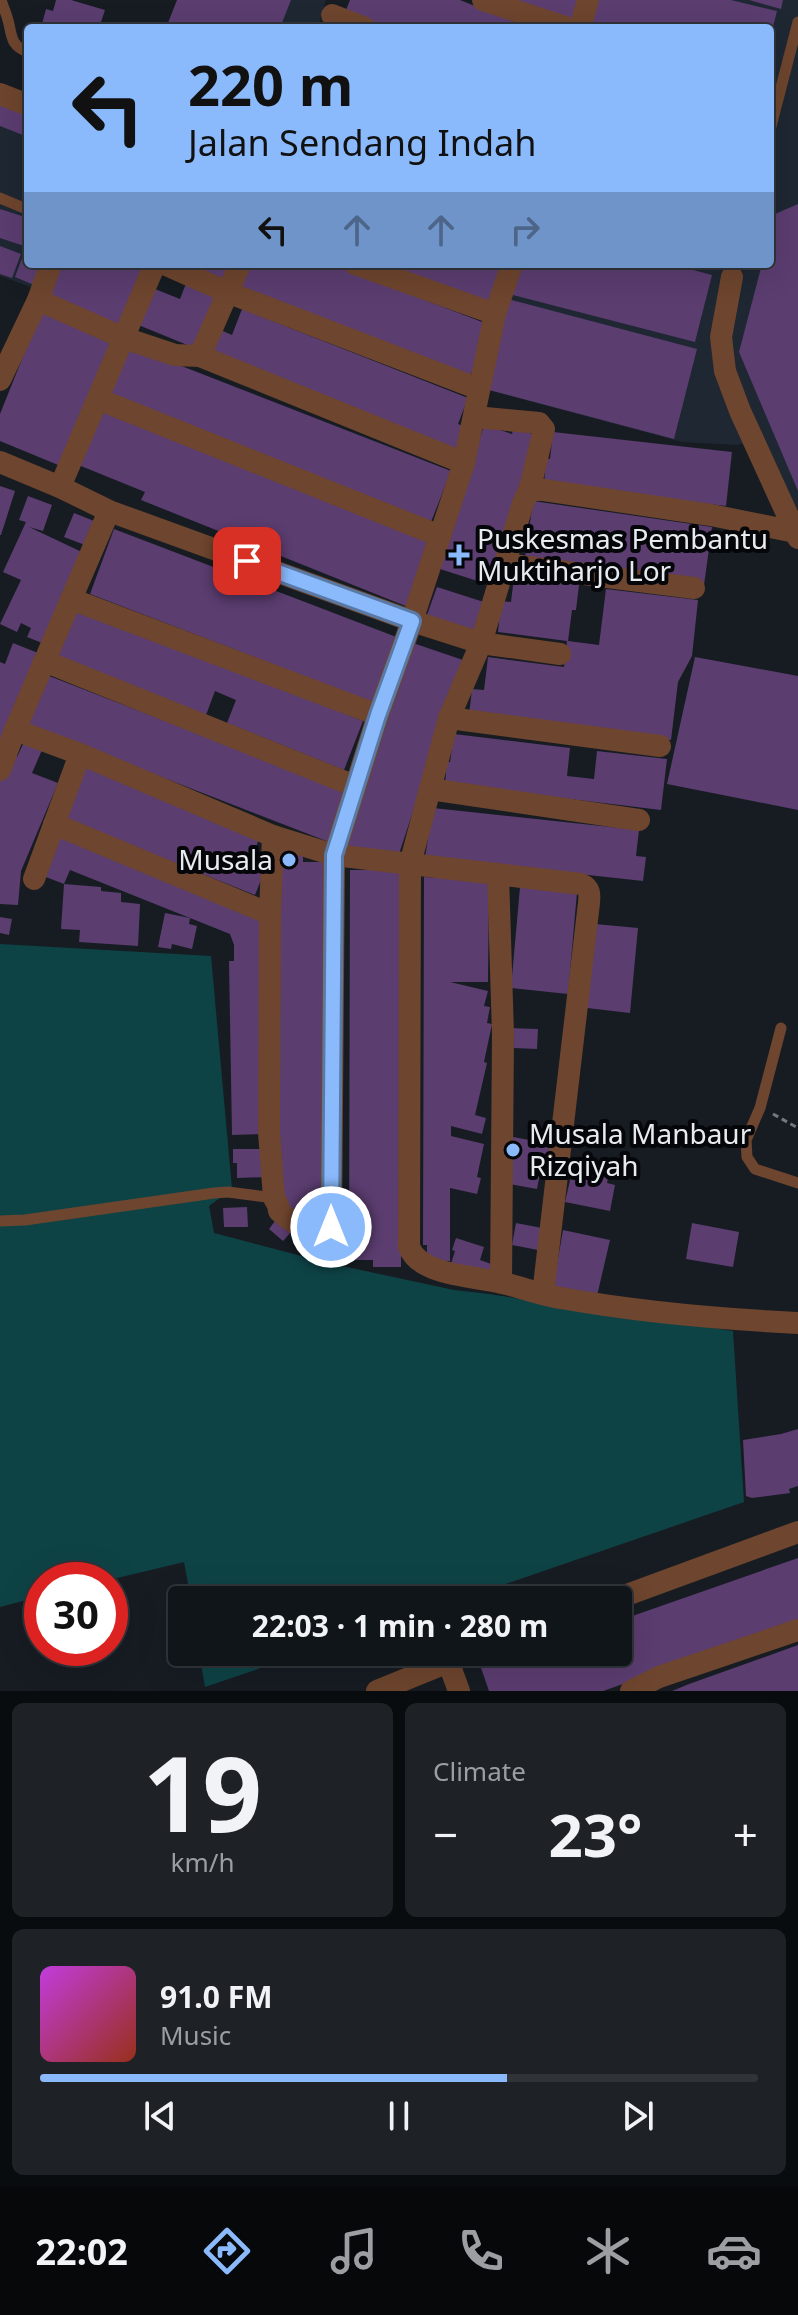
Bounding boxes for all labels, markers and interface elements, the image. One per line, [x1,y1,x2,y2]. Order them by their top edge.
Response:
text: 220 m [188,46,353,122]
icon: left [56,56,160,160]
text: Jalan Sendang Indah [188,118,537,167]
icon: left [251,208,295,252]
icon: ahead [335,208,379,252]
icon: ahead [419,208,463,252]
icon: right [503,208,547,252]
place label: Puskesmas Pembantu Muktiharjo Lor [477,519,768,589]
pin [213,527,281,595]
icon: arrive [225,539,269,583]
marker: Puskesmas Pembantu Muktiharjo Lor [448,544,470,566]
place label: Musala [178,840,273,878]
marker: Musala [280,851,298,869]
place label: Musala Manbaur Rizqiyah [529,1114,752,1184]
marker: Musala Manbaur Rizqiyah [504,1141,522,1159]
position arrow [289,1185,373,1269]
speed limit sign: 30 [24,1562,128,1666]
text: 22:03 · 1 min · 280 m [252,1605,548,1646]
text: 19 [143,1721,262,1862]
text: Climate [433,1753,526,1789]
text: 23° [548,1793,643,1875]
text: − [433,1804,458,1864]
text: + [733,1804,758,1864]
text: km/h [171,1844,234,1880]
text: 91.0 FM [160,1976,272,2017]
text: Music [160,2017,231,2053]
icon: previous [138,2094,182,2138]
icon: pause [377,2094,421,2138]
icon: next [616,2094,660,2138]
icon: directions [199,2223,255,2279]
icon: music [326,2223,382,2279]
icon: phone [453,2223,509,2279]
icon: climate [580,2223,636,2279]
icon: car [706,2223,762,2279]
text: 22:02 [35,2227,128,2276]

